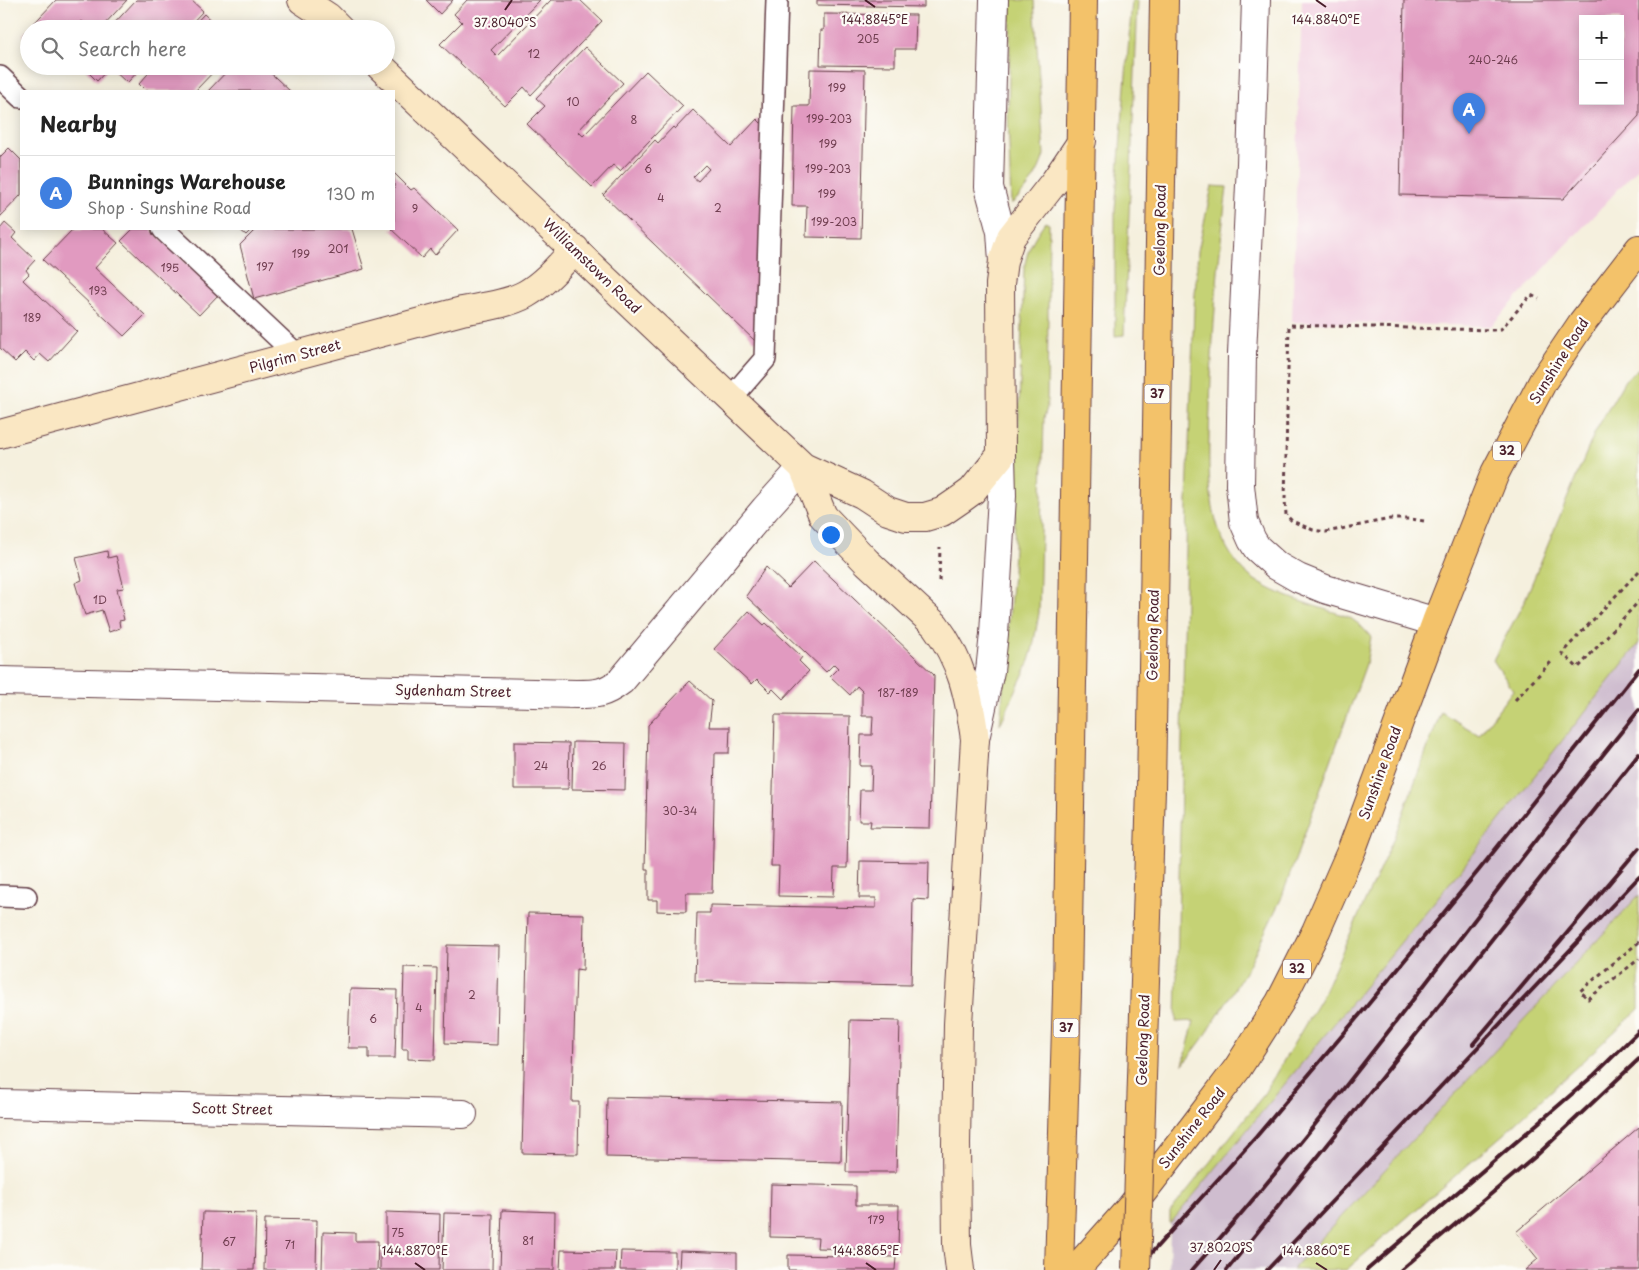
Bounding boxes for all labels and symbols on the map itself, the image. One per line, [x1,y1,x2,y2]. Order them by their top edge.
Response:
text: 144.8845°E [842,10,908,28]
text: 144.8840°E [1292,10,1360,28]
text: 37.8040°S [473,13,537,31]
house number: 205 [857,30,879,47]
house number: 12 [528,45,541,62]
house number: 240-246 [1468,51,1518,68]
house number: 199 [828,79,846,96]
house number: 10 [567,93,579,110]
pin: A [1453,93,1485,134]
house number: 199-203 [806,110,852,127]
house number: 8 [631,111,638,128]
house number: 199 [819,135,837,152]
house number: 6 [644,160,652,177]
house number: 199-203 [805,160,851,177]
street label: Geelong Road [1148,184,1171,276]
house number: 199 [818,185,836,202]
house number: 4 [657,189,665,206]
house number: 2 [714,199,722,216]
house number: 9 [412,200,418,217]
street label: Williamstown Road [538,213,646,318]
house number: 199-203 [811,213,857,230]
house number: 201 [328,240,348,257]
house number: 199 [292,245,310,262]
house number: 197 [256,258,274,275]
house number: 195 [161,259,179,276]
house number: 193 [89,282,107,299]
house number: 189 [23,309,41,326]
street label: Sunshine Road [1524,314,1593,408]
street label: Pilgrim Street [247,333,343,378]
road number: 37 [1144,384,1170,404]
road number: 32 [1493,442,1521,461]
your location [818,522,844,548]
street label: Geelong Road [1141,589,1164,681]
house number: 1D [93,591,107,608]
street label: Sydenham Street [395,679,512,702]
house number: 187-189 [878,684,918,701]
street label: Sunshine Road [1353,723,1406,822]
house number: 24 [534,757,548,774]
house number: 26 [591,757,607,774]
house number: 30-34 [663,802,697,819]
road number: 32 [1283,960,1311,979]
house number: 2 [468,986,476,1003]
street label: Geelong Road [1130,994,1155,1086]
house number: 4 [415,999,423,1016]
house number: 6 [369,1010,377,1027]
road number: 37 [1054,1018,1078,1038]
street label: Sunshine Road [1153,1083,1230,1173]
street label: Scott Street [191,1097,273,1120]
house number: 179 [867,1211,885,1228]
house number: 75 [392,1224,404,1241]
house number: 81 [522,1232,534,1249]
house number: 67 [222,1233,236,1250]
house number: 71 [285,1236,295,1253]
text: 37.8020°S [1189,1238,1253,1256]
text: 144.8870°E [382,1241,448,1259]
text: 144.8865°E [832,1241,900,1259]
text: 144.8860°E [1282,1241,1350,1259]

